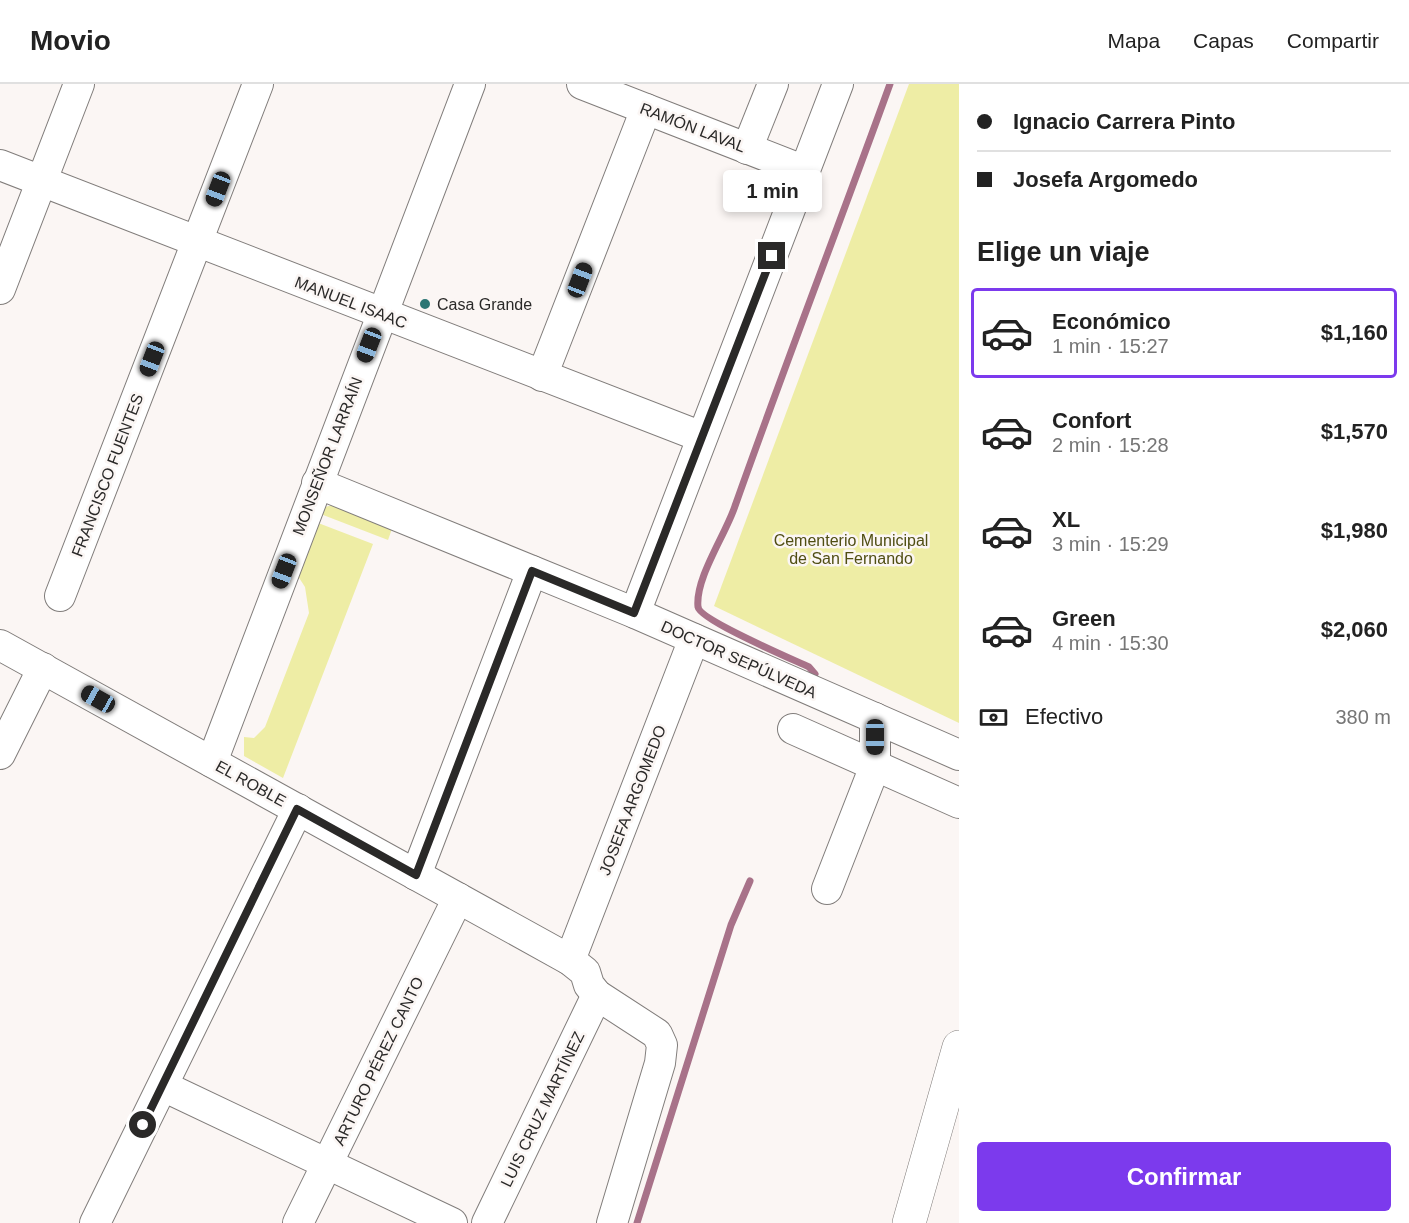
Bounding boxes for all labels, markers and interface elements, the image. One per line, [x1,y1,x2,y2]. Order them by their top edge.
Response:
text: Movio [30,25,111,56]
text: Mapa [1108,29,1160,52]
text: Capas [1193,29,1254,52]
text: Compartir [1287,29,1379,52]
street label: RAMÓN LAVAL [638,99,748,155]
text: Ignacio Carrera Pinto [1013,109,1236,134]
text: Josefa Argomedo [1013,167,1198,192]
car [203,169,233,209]
callout: 1 min [722,169,822,211]
text: 1 min [746,180,799,202]
text: Elige un viaje [977,237,1150,267]
route end [758,242,785,269]
car [565,260,595,300]
street label: MANUEL ISAAC [292,273,409,332]
place label: Casa Grande [437,296,532,313]
marker: Casa Grande [418,297,432,311]
icon: car [980,306,1034,360]
text: Económico [1052,309,1171,334]
text: $1,160 [1321,320,1388,345]
car [354,325,384,365]
text: 1 min · 15:27 [1052,335,1169,357]
car [137,339,167,379]
street label: MONSEÑOR LARRAÍN [288,374,366,538]
street label: FRANCISCO FUENTES [68,391,146,559]
icon: car [980,405,1034,459]
text: Confort [1052,408,1131,433]
text: $1,570 [1321,419,1388,444]
text: 2 min · 15:28 [1052,434,1169,456]
icon: car [980,504,1034,558]
text: XL [1052,507,1080,532]
text: $1,980 [1321,518,1388,543]
park label: Cementerio Municipal de San Fernando [774,532,928,567]
text: 3 min · 15:29 [1052,533,1169,555]
car [269,551,299,591]
icon: car [980,603,1034,657]
text: Green [1052,606,1116,631]
street label: DOCTOR SEPÚLVEDA [658,617,820,702]
text: $2,060 [1321,617,1388,642]
text: 4 min · 15:30 [1052,632,1169,654]
car [78,682,118,716]
icon: cash [977,701,1010,734]
text: Efectivo [1025,704,1103,729]
text: 380 m [1335,706,1391,728]
car [866,719,884,755]
street label: JOSEFA ARGOMEDO [596,723,669,878]
street label: EL ROBLE [213,757,289,810]
street label: ARTURO PÉREZ CANTO [329,974,427,1148]
street label: LUIS CRUZ MARTÍNEZ [497,1028,588,1190]
route start [129,1111,156,1138]
button: Confirmar [977,1142,1391,1211]

